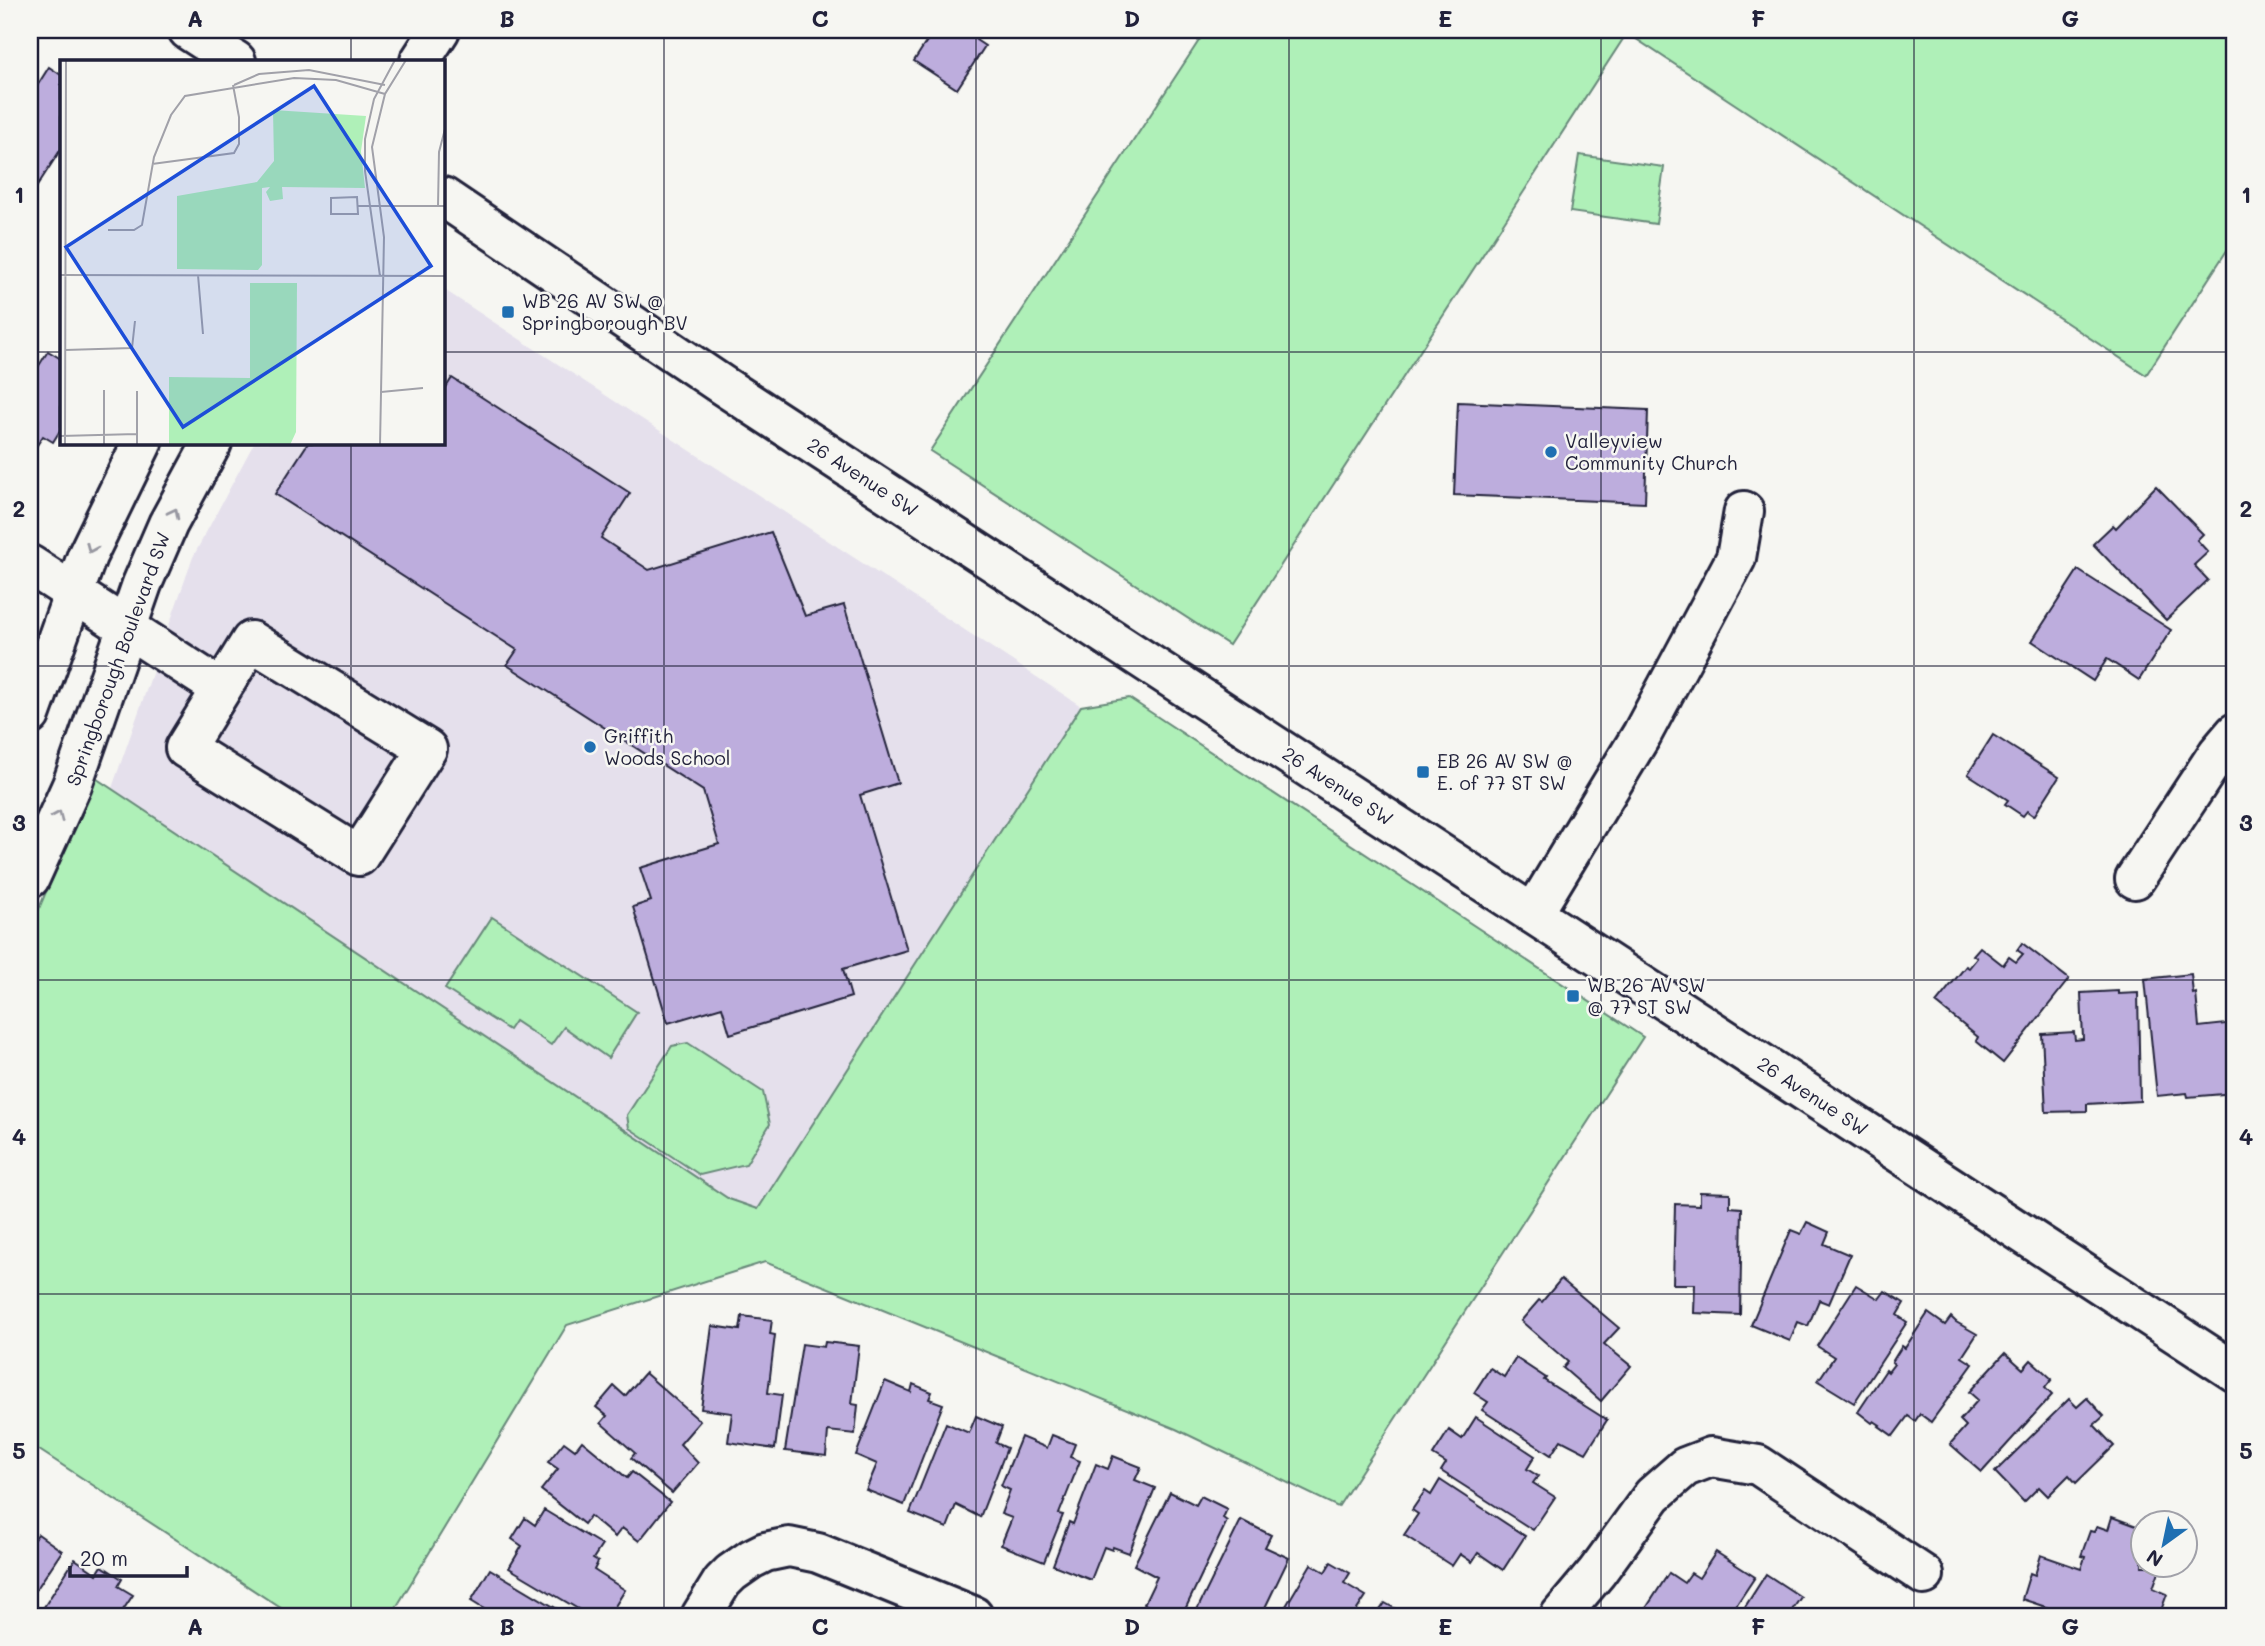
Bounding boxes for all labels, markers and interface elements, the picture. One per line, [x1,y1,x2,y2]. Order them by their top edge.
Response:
text: A [187,3,203,33]
text: B [499,3,515,33]
text: C [811,3,829,33]
text: D [1124,3,1140,33]
text: E [1438,3,1452,33]
text: F [1751,3,1765,33]
text: G [2061,3,2079,33]
inset map [60,60,444,444]
text: 1 [14,179,24,209]
text: 1 [2241,179,2251,209]
place label: WB 26 AV SW @ Springborough BV [522,288,688,335]
marker: WB 26 AV SW @ Springborough BV [500,304,516,320]
place label: Valleyview Community Church [1565,428,1737,475]
street label: 26 Avenue SW [803,431,923,522]
marker: Valleyview Community Church [1543,444,1559,460]
text: 2 [13,493,25,523]
text: 2 [2240,493,2252,523]
one-way arrow [166,507,180,520]
street label: Springborough Boulevard SW [60,528,175,789]
one-way arrow [85,541,99,554]
place label: Griffith Woods School [604,723,730,770]
marker: Griffith Woods School [582,739,598,755]
street label: 26 Avenue SW [1278,740,1398,831]
place label: EB 26 AV SW @ E. of 77 ST SW [1437,748,1573,795]
marker: EB 26 AV SW @ E. of 77 ST SW [1415,764,1431,780]
text: 3 [12,807,26,837]
text: 3 [2239,807,2253,837]
one-way arrow [50,811,64,823]
place label: WB 26 AV SW @ 77 ST SW [1587,972,1706,1019]
marker: WB 26 AV SW @ 77 ST SW [1565,988,1581,1004]
street label: 26 Avenue SW [1753,1050,1873,1141]
text: 4 [12,1121,26,1151]
text: 4 [2239,1121,2253,1151]
text: 5 [12,1435,26,1465]
text: 5 [2239,1435,2253,1465]
north arrow [2128,1510,2198,1580]
scale bar [70,1534,187,1578]
text: 20 m [80,1544,128,1571]
text: N [2142,1544,2167,1573]
text: A [187,1611,203,1641]
text: B [499,1611,515,1641]
text: C [811,1611,829,1641]
text: D [1124,1611,1140,1641]
text: E [1438,1611,1452,1641]
text: F [1751,1611,1765,1641]
text: G [2061,1611,2079,1641]

